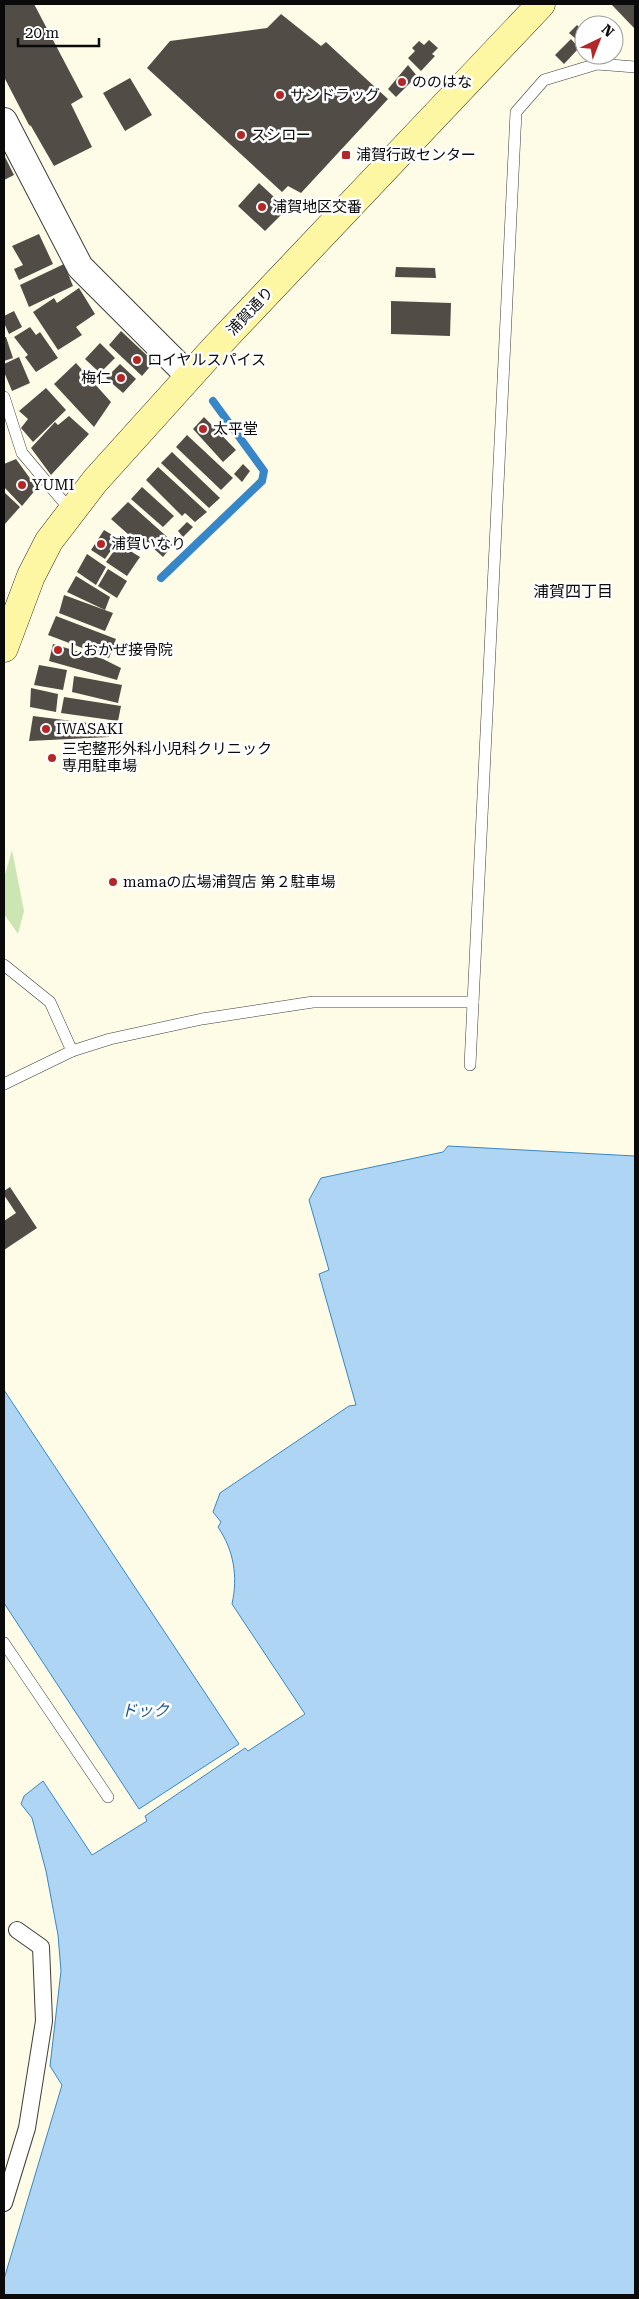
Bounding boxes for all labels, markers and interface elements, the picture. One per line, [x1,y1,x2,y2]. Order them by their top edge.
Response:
scale bar [18,15,99,47]
north arrow [574,15,624,65]
text: N [598,21,617,40]
text: 20 m [25,24,60,42]
place label: ののはな [412,73,472,91]
marker: ののはな [396,76,408,88]
place label: サンドラッグ [290,86,380,104]
marker: サンドラッグ [274,89,286,101]
place label: スシロー [251,126,311,144]
marker: スシロー [235,129,247,141]
place label: 浦賀行政センター [356,146,476,164]
marker: 浦賀行政センター [340,149,352,161]
place label: 浦賀地区交番 [272,198,362,216]
marker: 浦賀地区交番 [256,201,268,213]
street label: 浦賀通り [223,283,277,339]
place label: ロイヤルスパイス [147,351,266,369]
marker: ロイヤルスパイス [131,354,143,366]
place label: 梅仁 [81,369,111,387]
marker: 梅仁 [115,372,127,384]
place label: 太平堂 [213,420,258,438]
marker: 太平堂 [197,423,209,435]
place label: YUMI [32,476,74,494]
marker: YUMI [16,479,28,491]
place label: 浦賀いなり [111,535,186,553]
marker: 浦賀いなり [95,538,107,550]
district label: 浦賀四丁目 [533,582,613,601]
place label: しおかぜ接骨院 [68,641,173,659]
marker: しおかぜ接骨院 [52,644,64,656]
place label: IWASAKI [56,720,123,738]
marker: IWASAKI [40,723,52,735]
place label: 三宅整形外科小児科クリニック 専用駐車場 [62,740,272,775]
marker: 三宅整形外科小児科クリニック 専用駐車場 [46,752,58,764]
place label: mamaの広場浦賀店 第２駐車場 [123,873,335,891]
marker: mamaの広場浦賀店 第２駐車場 [107,876,119,888]
water label: ドック [121,1701,170,1720]

